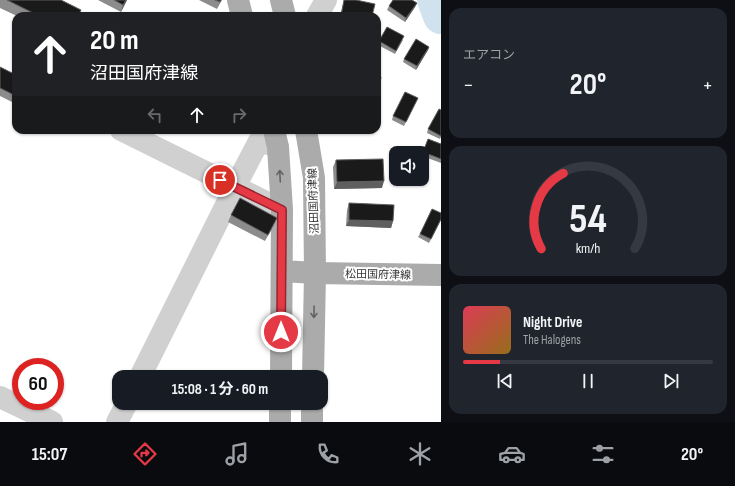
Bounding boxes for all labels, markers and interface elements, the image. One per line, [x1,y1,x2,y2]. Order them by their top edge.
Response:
text: 20 m [90,24,139,57]
icon: ahead [24,28,76,80]
text: エアコン [463,47,515,63]
text: 沼田国府津線 [90,63,198,84]
text: 20° [570,67,606,103]
text: − [463,72,474,99]
text: + [702,72,713,99]
icon: left [144,104,166,126]
icon: ahead [186,104,208,126]
icon: right [228,104,250,126]
map controls [389,146,429,186]
button: sound [389,146,429,186]
pin [203,163,237,197]
street label: 沼田国府津線 [306,168,321,234]
icon: arrive [209,169,231,191]
one-way arrow [276,170,284,183]
text: 54 [569,195,607,244]
text: km/h [576,240,600,257]
street label: 松田国府津線 [345,267,411,282]
one-way arrow [310,305,318,318]
position arrow [260,311,302,353]
text: Night Drive [523,313,582,332]
text: The Halogens [523,332,581,348]
speed limit sign: 60 [12,358,64,410]
icon: previous [494,370,516,392]
icon: pause [577,370,599,392]
icon: next [660,370,682,392]
text: 15:08 · 1 分 · 60 m [172,380,268,399]
icon: directions [131,440,159,468]
icon: music [223,440,251,468]
icon: phone [314,440,342,468]
icon: climate [406,440,434,468]
icon: car [498,440,526,468]
icon: filters [589,440,617,468]
text: 15:07 [32,444,67,465]
text: 20° [681,444,703,465]

